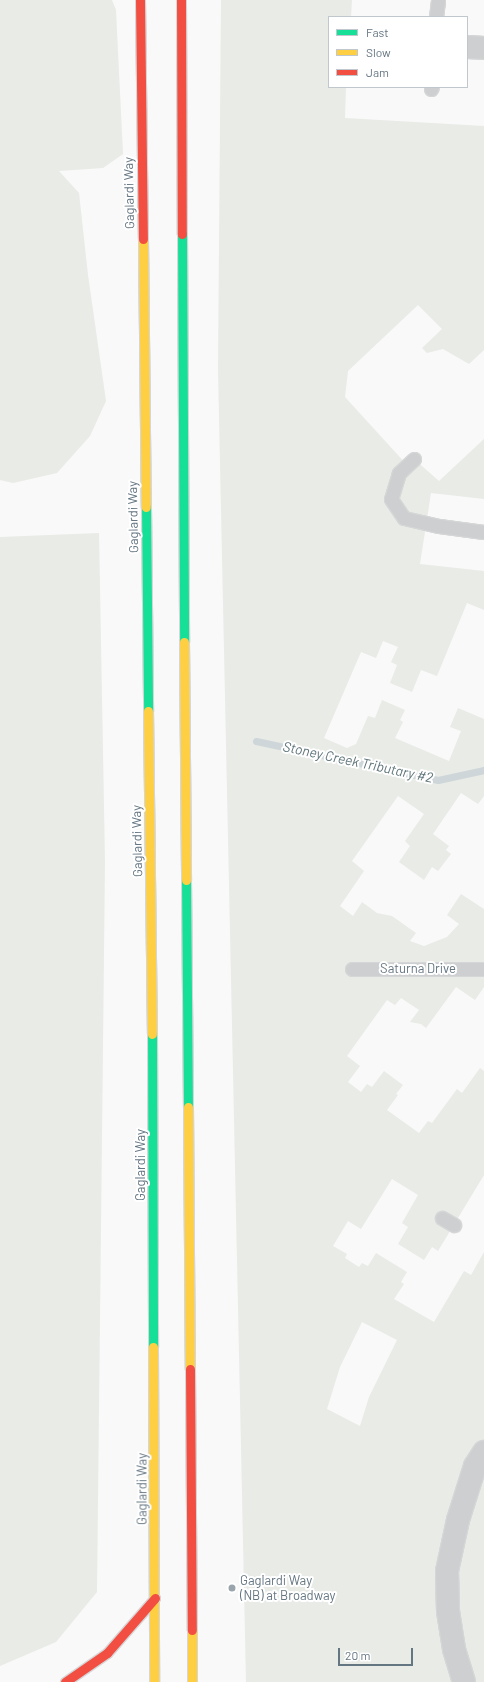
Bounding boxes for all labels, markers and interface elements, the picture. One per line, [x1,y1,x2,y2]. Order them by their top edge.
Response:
legend [328,16,468,88]
text: Fast [366,25,389,39]
text: Slow [366,45,391,59]
text: Jam [366,65,389,79]
street label: Gaglardi Way [121,157,137,229]
street label: Gaglardi Way [125,481,141,553]
water label: Stoney Creek Tributary #2 [281,738,435,786]
street label: Gaglardi Way [129,805,145,877]
street label: Saturna Drive [380,960,456,976]
street label: Gaglardi Way [132,1129,148,1201]
street label: Gaglardi Way [134,1453,150,1525]
place label: Gaglardi Way (NB) at Broadway [240,1573,335,1604]
marker: Gaglardi Way (NB) at Broadway [227,1583,237,1593]
scale bar [340,1640,415,1666]
text: 20 m [345,1648,371,1662]

